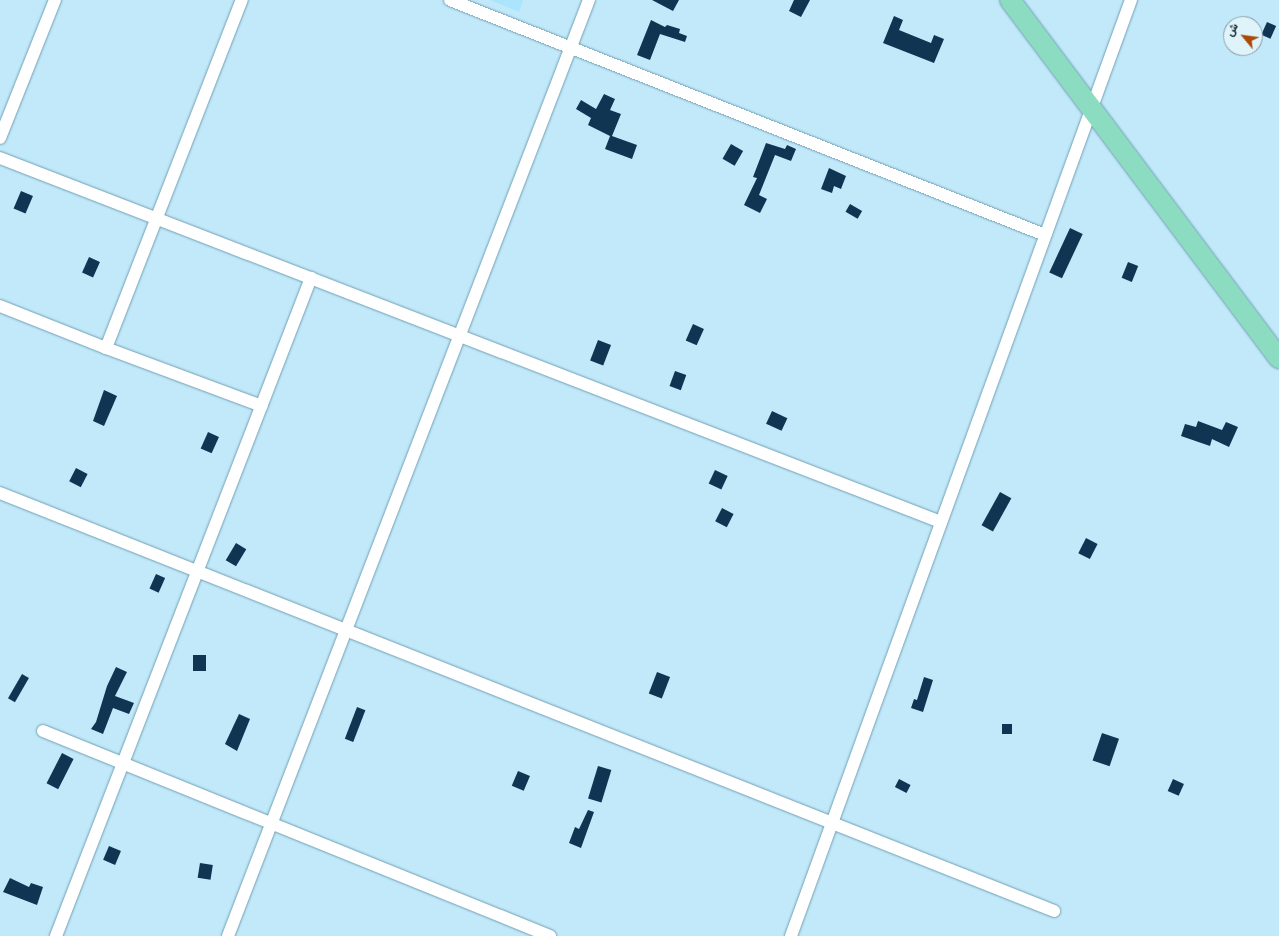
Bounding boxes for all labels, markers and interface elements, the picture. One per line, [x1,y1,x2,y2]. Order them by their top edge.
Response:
north arrow [1223,16,1263,56]
text: ش [1222,21,1244,40]

